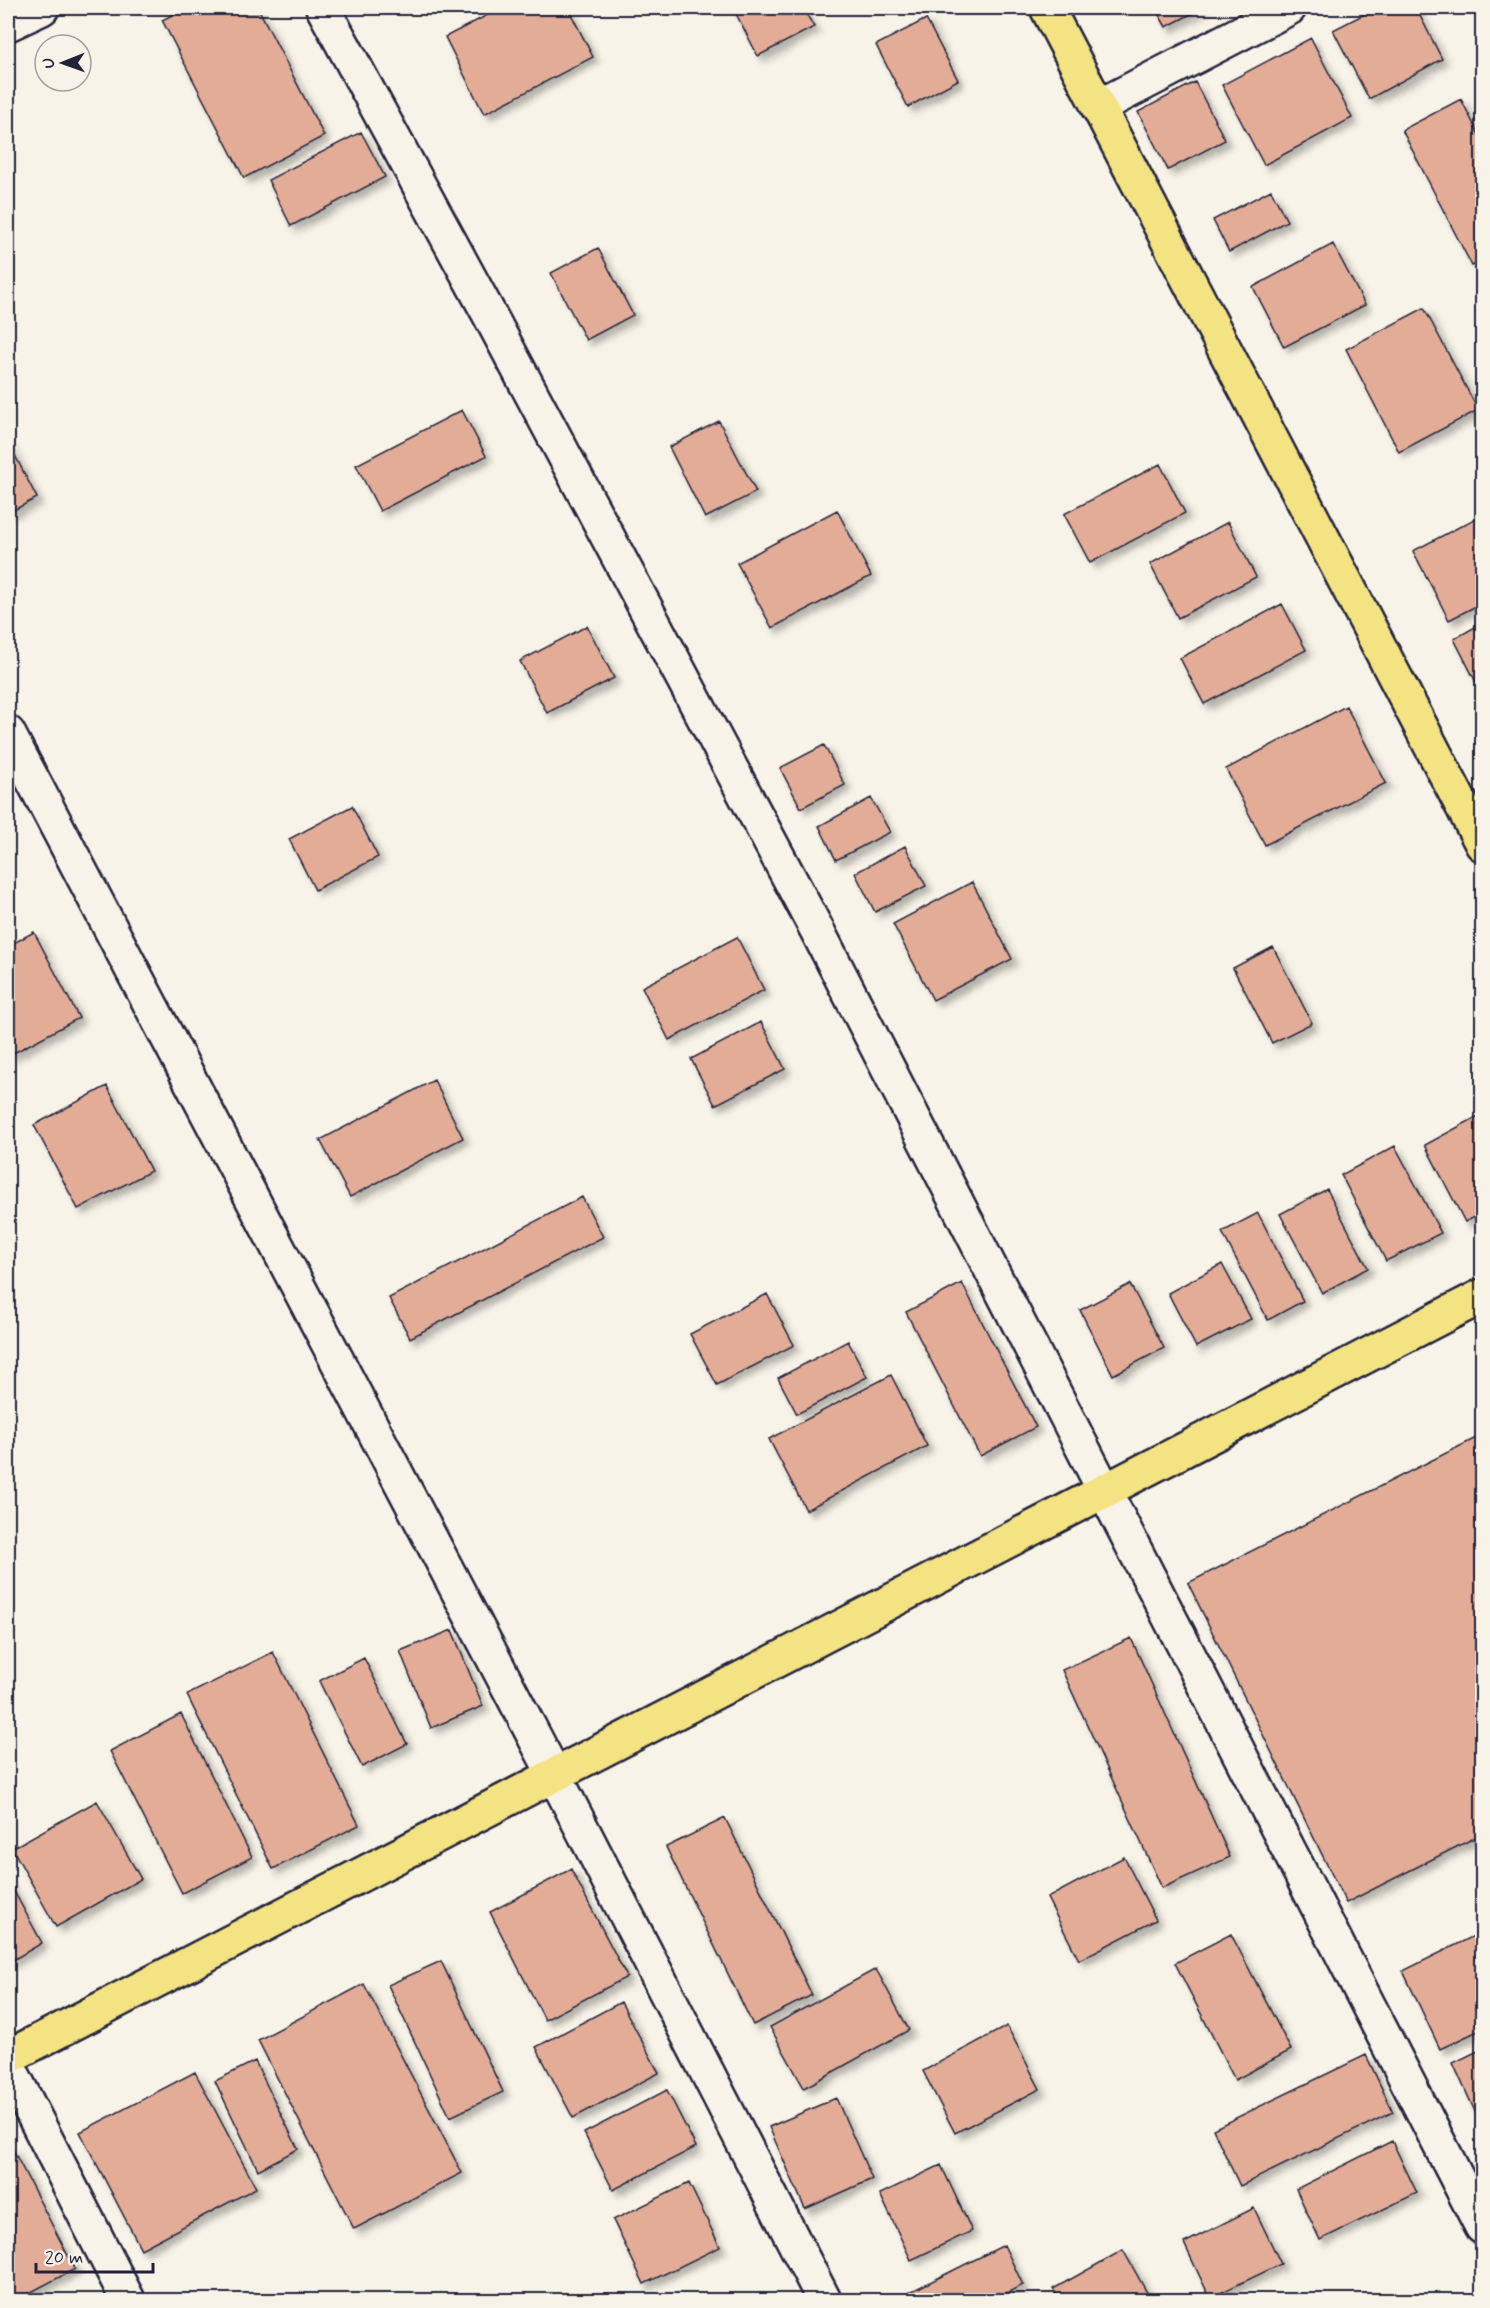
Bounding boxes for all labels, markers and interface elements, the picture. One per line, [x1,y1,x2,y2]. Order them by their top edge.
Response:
north arrow [33,33,93,93]
text: U [39,58,60,69]
scale bar [36,2236,153,2274]
text: 20 m [45,2246,83,2270]

